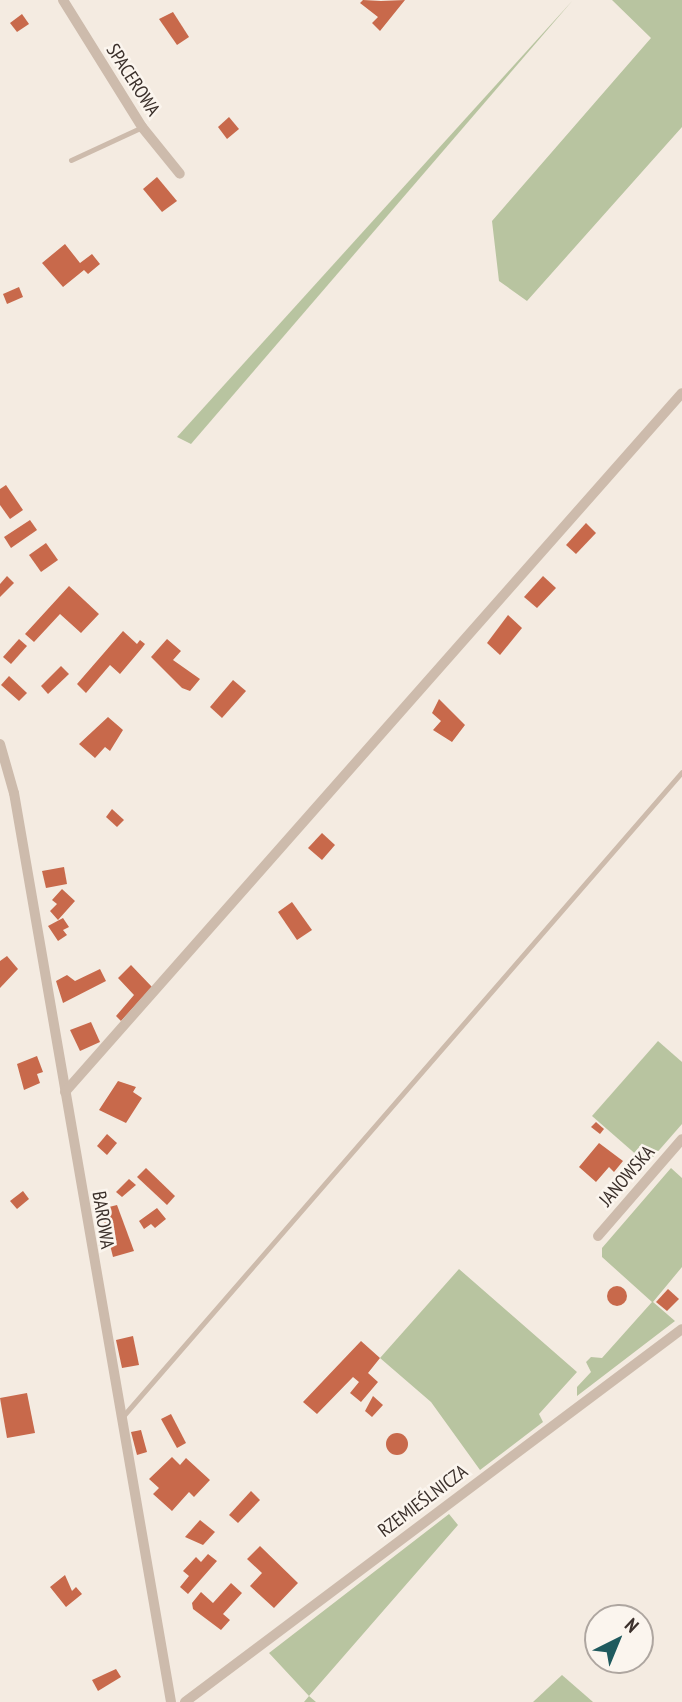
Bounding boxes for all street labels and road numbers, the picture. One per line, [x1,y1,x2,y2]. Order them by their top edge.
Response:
street label: SPACEROWA [101,40,165,120]
street label: JANOWSKA [595,1141,659,1211]
street label: BAROWA [87,1190,119,1250]
street label: RZEMIEŚLNICZA [374,1460,472,1542]

